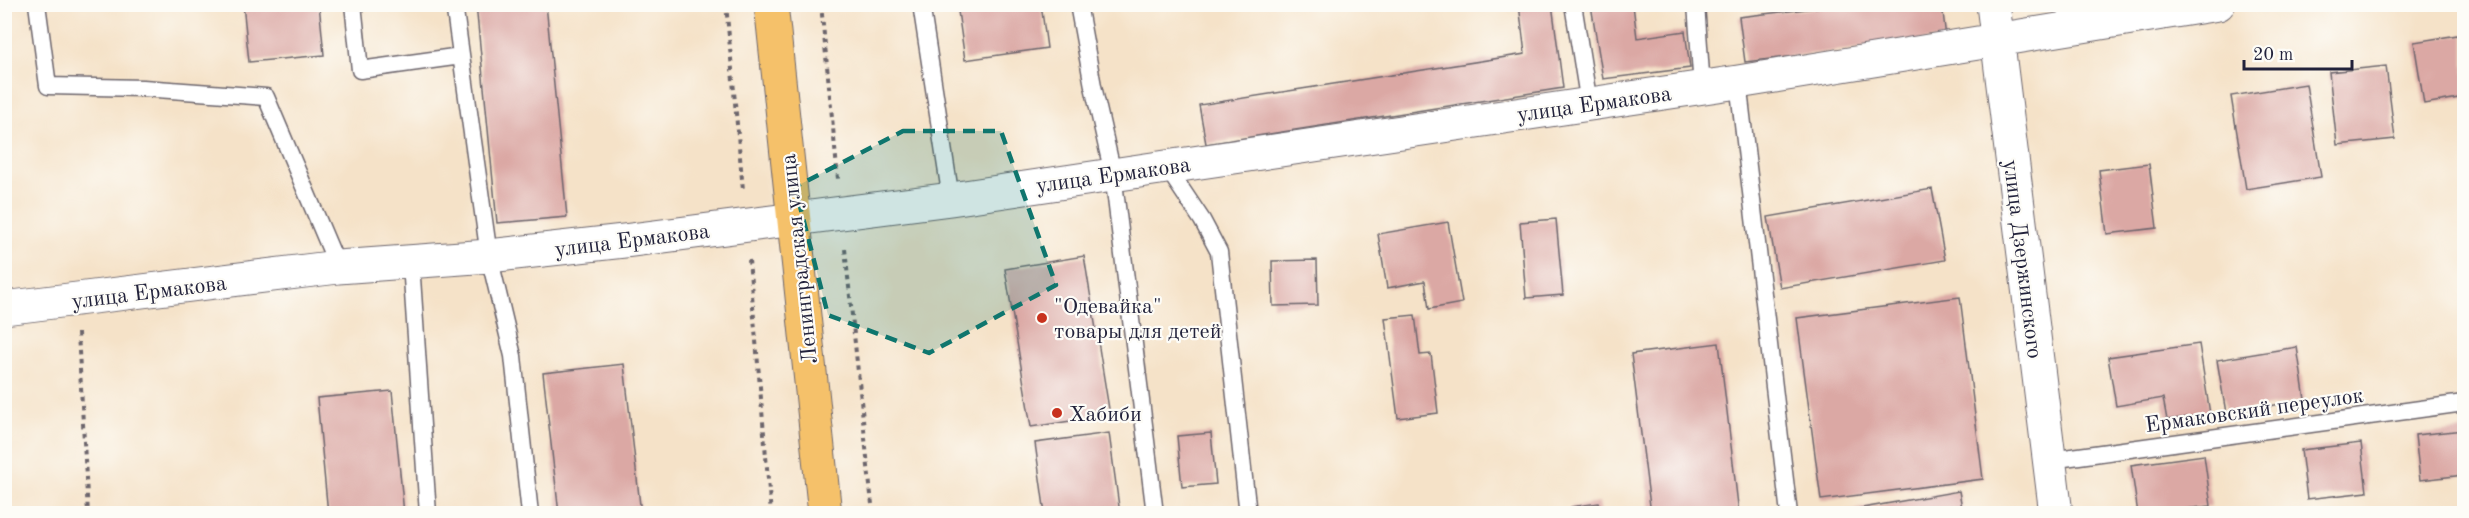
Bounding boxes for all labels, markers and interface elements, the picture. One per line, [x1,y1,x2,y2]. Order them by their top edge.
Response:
scale bar [2244,33,2352,71]
text: 20 m [2253,46,2293,64]
street label: улица Ермакова [1516,83,1673,127]
street label: Ленинградская улица [778,152,822,365]
street label: улица Ермакова [1035,154,1192,198]
street label: улица Дзержинского [1999,158,2045,360]
street label: улица Ермакова [554,221,711,261]
street label: улица Ермакова [71,273,228,313]
place label: "Одевайка" товары для детей [1054,296,1222,343]
marker: "Одевайка" товары для детей [1035,311,1049,325]
street label: Ермаковский переулок [2144,385,2365,437]
place label: Хабиби [1069,404,1142,426]
marker: Хабиби [1050,406,1064,420]

